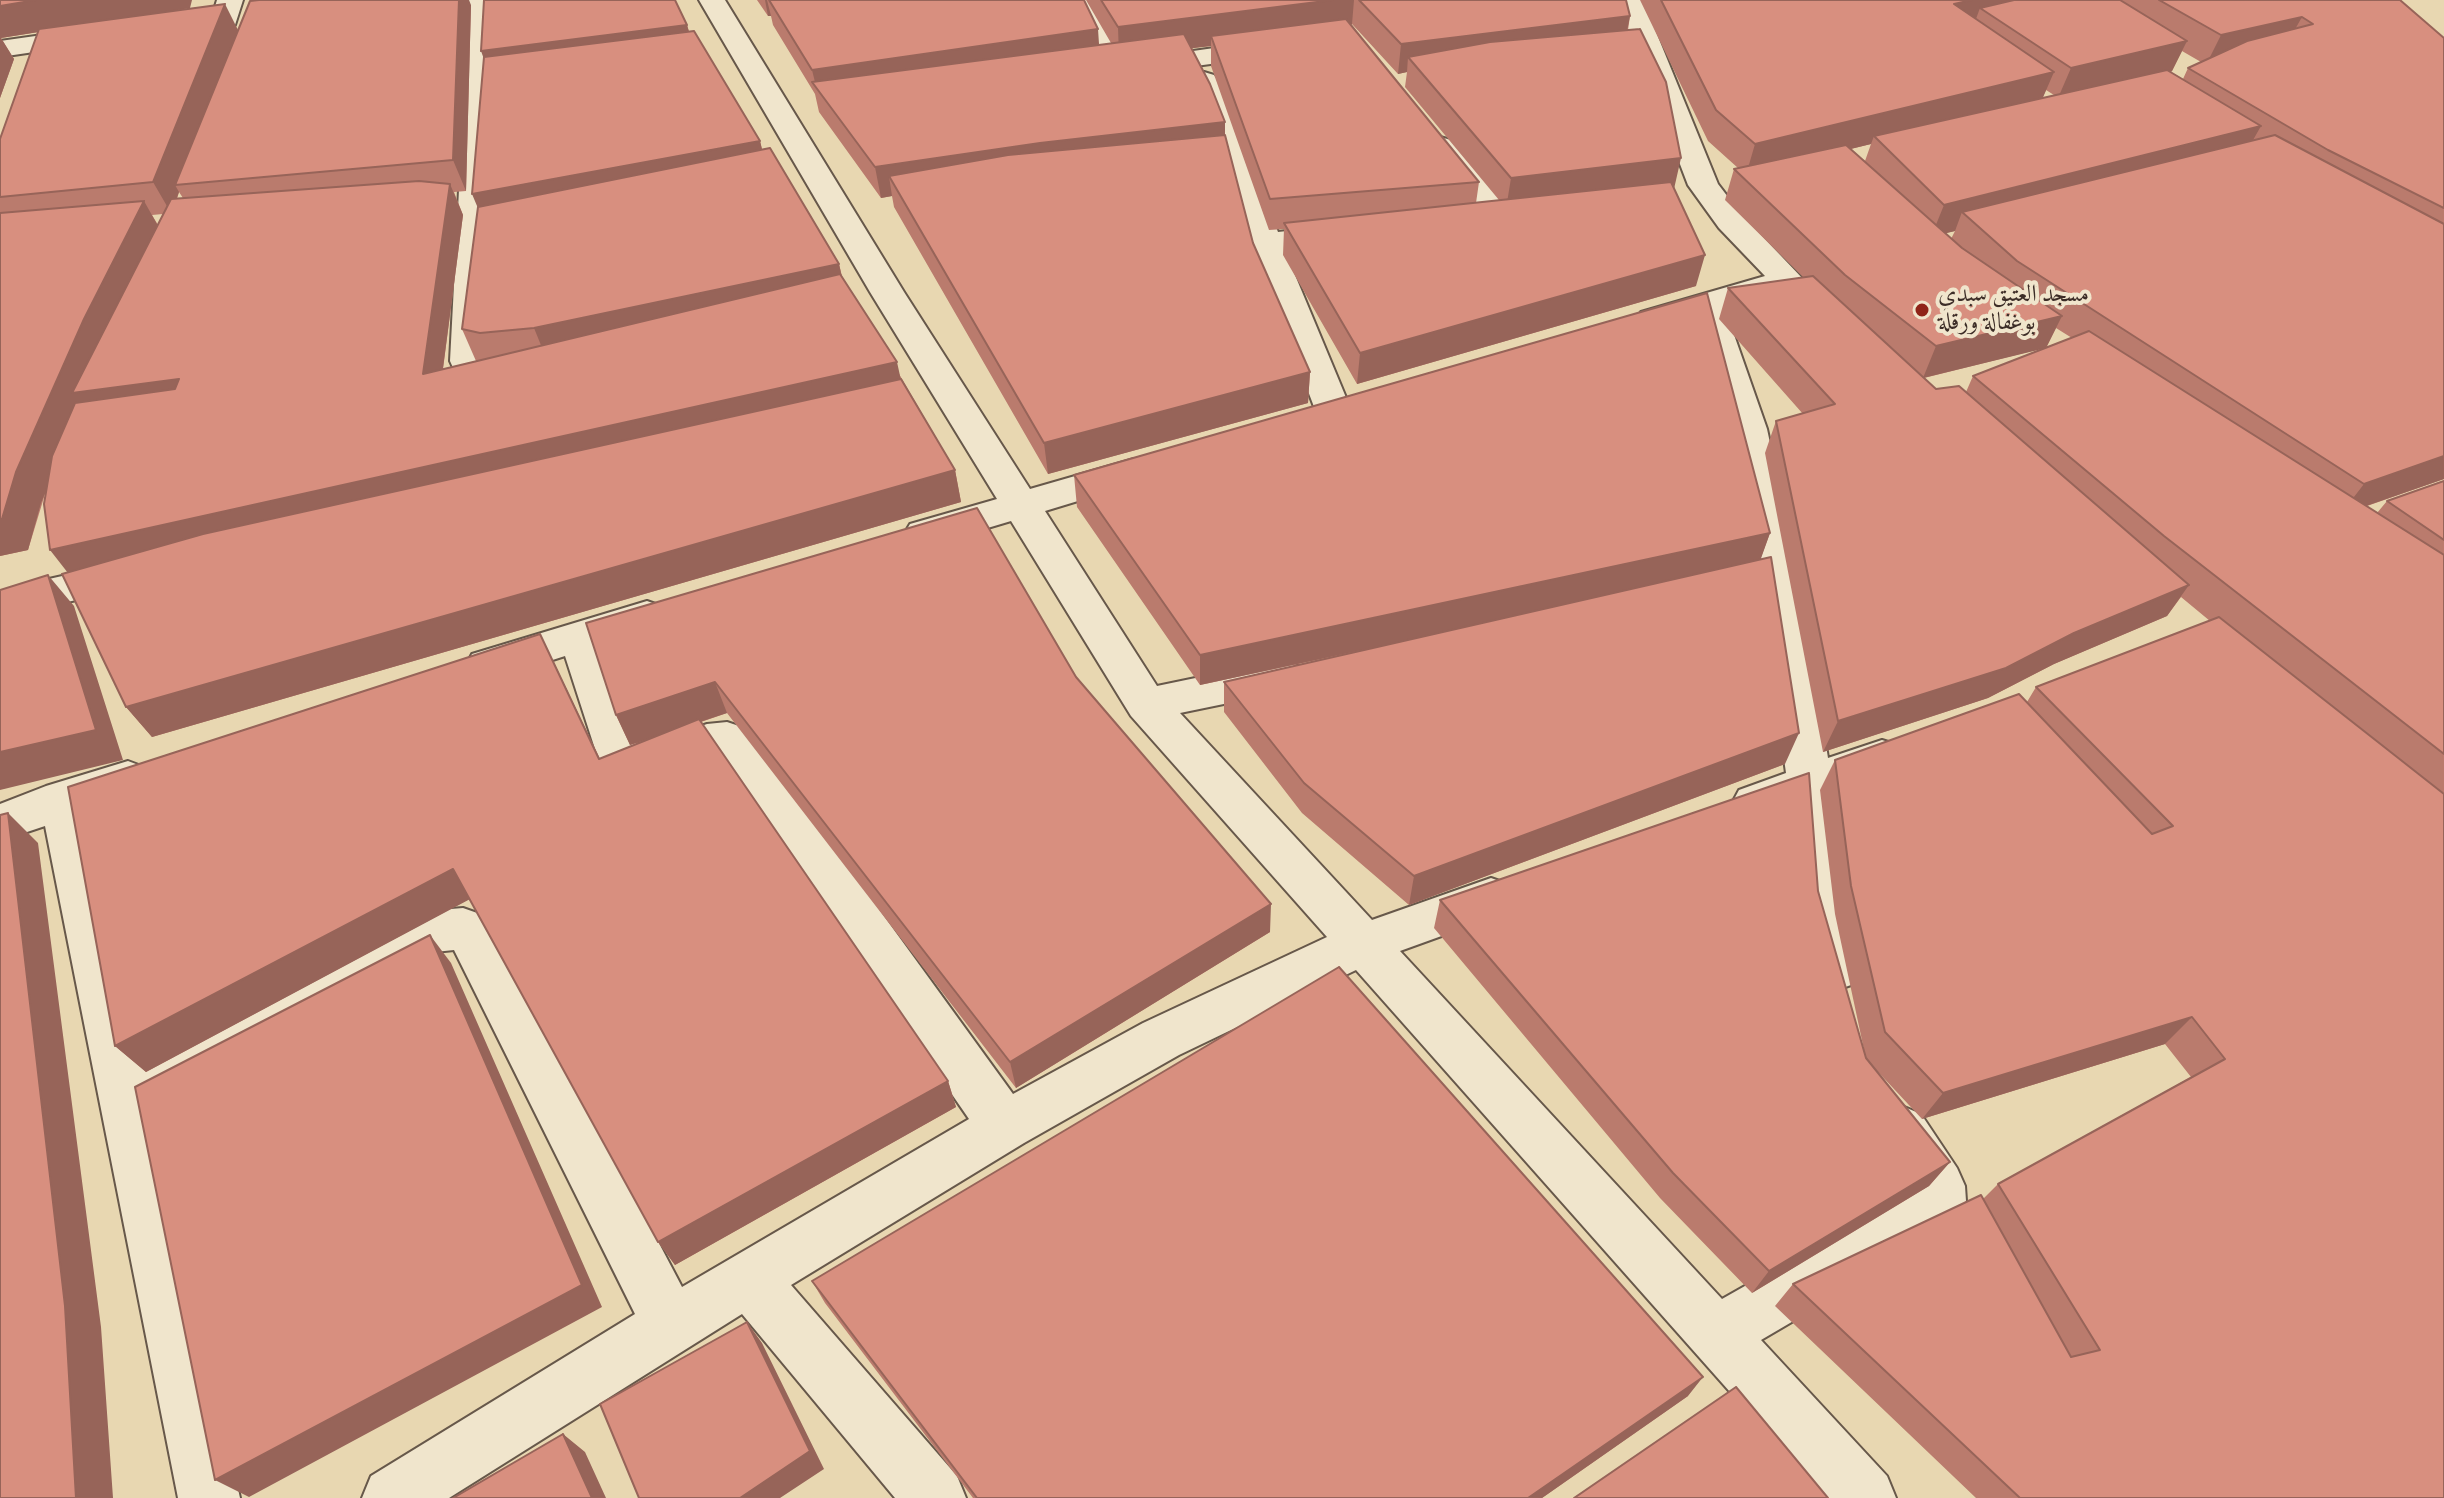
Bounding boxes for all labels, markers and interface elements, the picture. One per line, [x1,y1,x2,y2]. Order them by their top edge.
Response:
place label: مسجد العتيق سبدي بوغفالة ورقلة [1938,282,2089,338]
marker: مسجد العتيق سبدي بوغفالة ورقلة [1913,301,1931,319]

